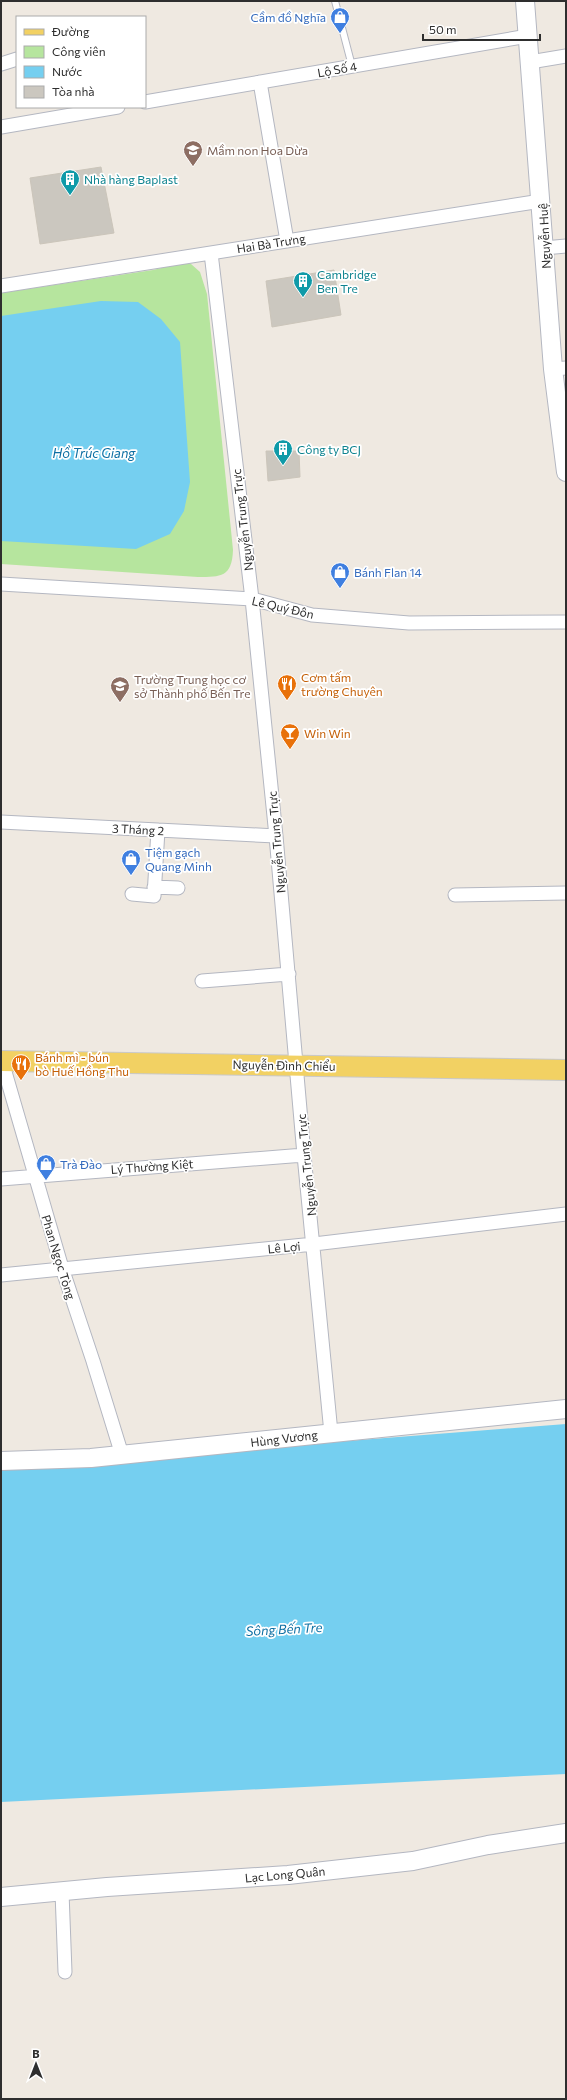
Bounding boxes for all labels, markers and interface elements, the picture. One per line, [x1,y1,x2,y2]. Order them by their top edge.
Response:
shop icon: Cầm đồ Nghĩa [329,6,351,34]
place label: Cầm đồ Nghĩa [251,10,326,24]
legend [16,16,146,108]
scale bar [423,16,540,42]
text: 50 m [429,22,457,36]
text: Đường [51,24,90,38]
text: Công viên [52,44,106,58]
street label: Lộ Số 4 [316,59,358,79]
text: Nước [52,64,82,78]
text: Tòa nhà [52,84,94,98]
school or university icon: Mầm non Hoa Dừa [182,139,204,167]
place label: Mầm non Hoa Dừa [207,143,308,157]
building icon: Nhà hàng Baplast [59,168,81,196]
place label: Nhà hàng Baplast [84,172,178,186]
street label: Nguyễn Huệ [535,203,553,269]
street label: Hai Bà Trưng [236,231,307,255]
place label: Cambridge Ben Tre [317,267,377,295]
building icon: Cambridge Ben Tre [292,270,314,298]
building icon: Công ty BCJ [272,438,294,466]
place label: Công ty BCJ [297,442,361,457]
water label: Hồ Trúc Giang [53,445,136,461]
street label: Nguyễn Trung Trực [229,468,255,572]
shop icon: Bánh Flan 14 [329,561,351,589]
place label: Bánh Flan 14 [354,565,422,579]
street label: Lê Quý Đôn [251,593,315,621]
place label: Cơm tấm trường Chuyên [301,670,383,698]
place label: Trường Trung học cơ sở Thành phố Bến Tre [134,672,251,700]
restaurant icon: Cơm tấm trường Chuyên [276,673,298,701]
school or university icon: Trường Trung học cơ sở Thành phố Bến Tre [109,675,131,703]
bar icon: Win Win [279,722,301,750]
place label: Win Win [304,726,351,740]
street label: Nguyễn Trung Trực [265,790,287,894]
street label: 3 Tháng 2 [112,821,165,837]
place label: Tiệm gạch Quang Minh [145,845,212,873]
shop icon: Tiệm gạch Quang Minh [120,848,142,876]
place label: Bánh mì - bún bò Huế Hồng Thu [35,1050,129,1078]
restaurant icon: Bánh mì - bún bò Huế Hồng Thu [10,1053,32,1081]
street label: Nguyễn Đình Chiểu [232,1057,336,1073]
street label: Nguyễn Trung Trực [294,1113,318,1217]
shop icon: Trà Đào [35,1153,57,1181]
street label: Lý Thường Kiệt [110,1156,194,1176]
place label: Trà Đào [60,1157,102,1171]
street label: Phan Ngọc Tòng [39,1213,79,1302]
street label: Lê Lợi [267,1239,301,1255]
street label: Hùng Vương [250,1427,319,1449]
water label: Sông Bến Tre [245,1619,323,1639]
street label: Lạc Long Quân [244,1864,326,1884]
north arrow [16,2044,56,2084]
text: B [32,2047,40,2060]

